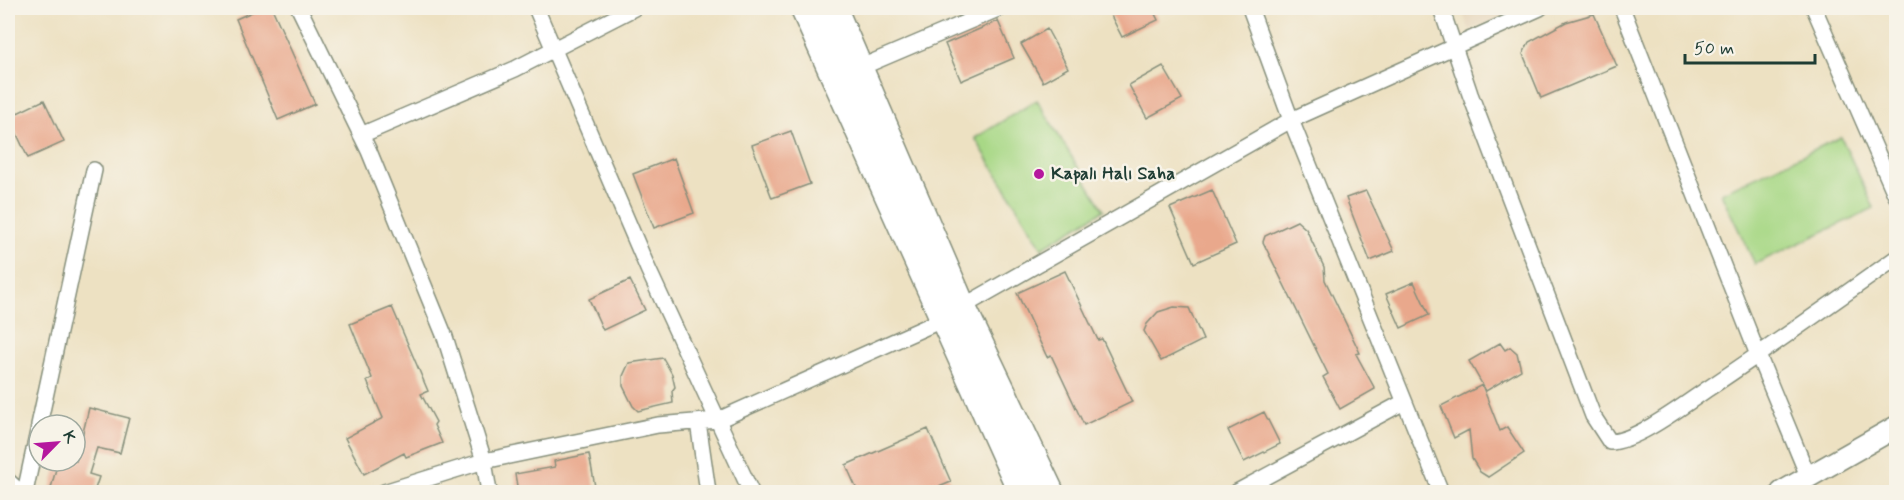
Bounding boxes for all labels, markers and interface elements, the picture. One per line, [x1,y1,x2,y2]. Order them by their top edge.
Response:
scale bar [1685,27,1816,65]
text: 50 m [1694,37,1734,61]
place label: Kapalı Halı Saha [1051,162,1175,186]
marker: Kapalı Halı Saha [1032,167,1046,181]
north arrow [27,413,87,473]
text: K [57,428,81,447]

